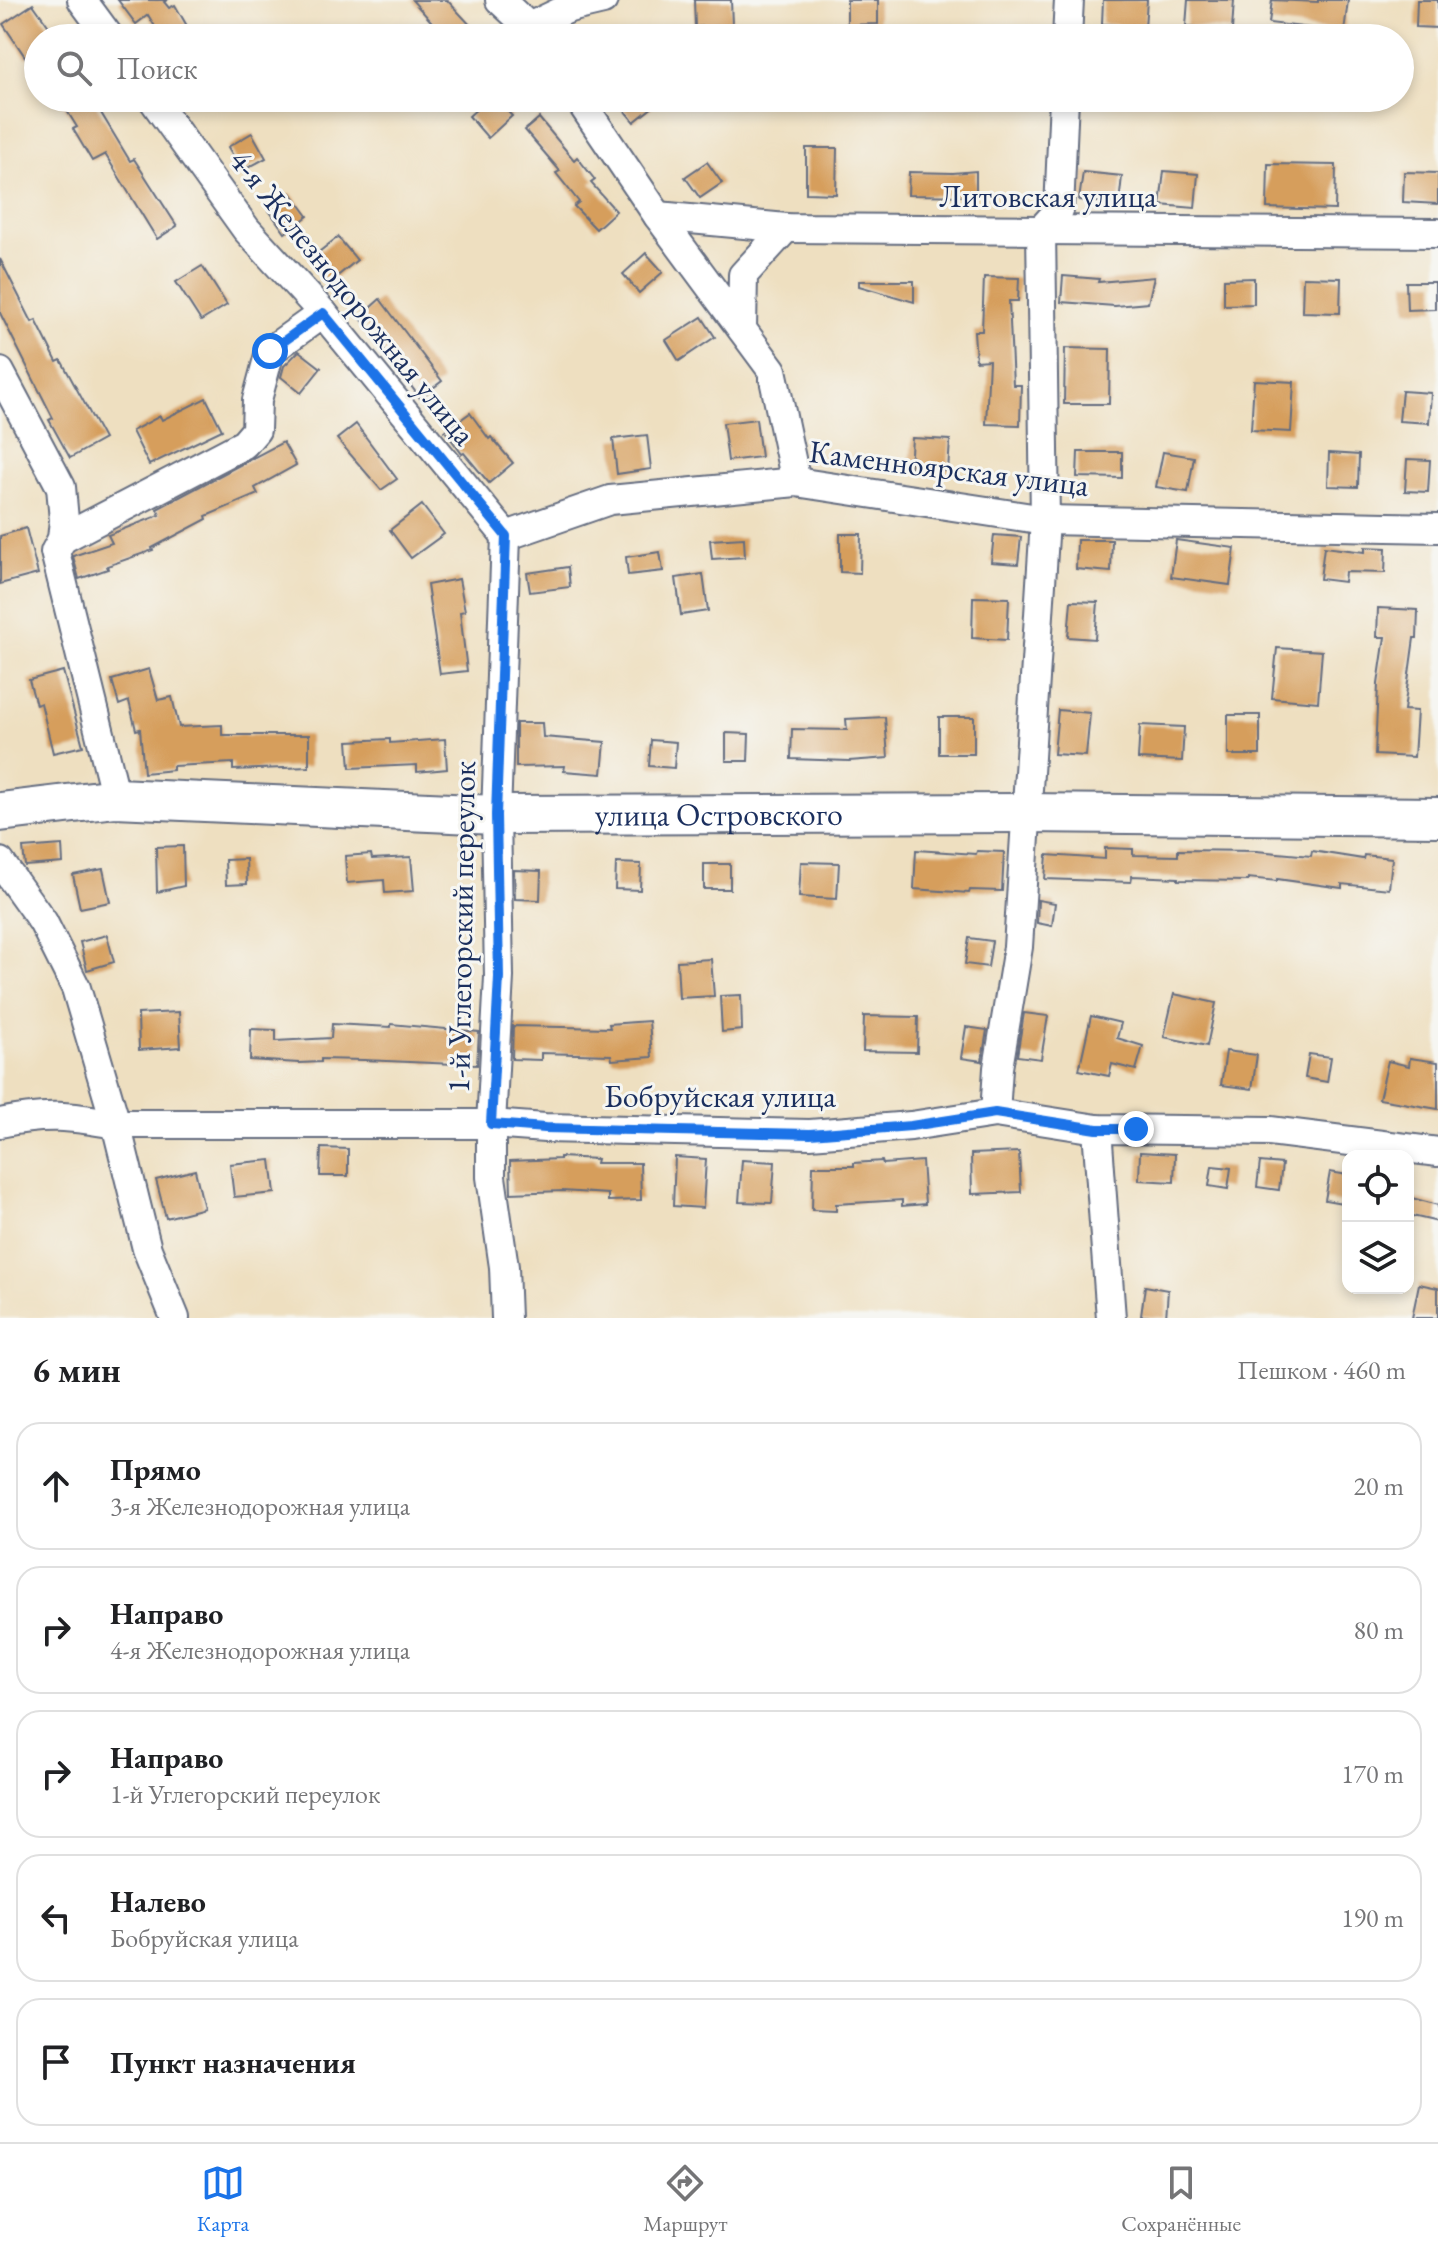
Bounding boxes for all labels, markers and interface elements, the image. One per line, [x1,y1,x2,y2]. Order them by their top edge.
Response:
search box [24,24,1414,112]
icon: search [52,46,96,90]
text: Поиск [116,49,198,88]
street label: 4-я Железнодорожная улица [220,140,486,454]
street label: Литовская улица [939,175,1157,217]
route start [252,333,288,369]
street label: Каменноярская улица [807,430,1092,506]
street label: 1-й Углегорский переулок [437,760,485,1094]
street label: улица Островского [595,793,843,836]
street label: Бобруйская улица [604,1075,836,1117]
route end [1118,1111,1154,1147]
map controls [1342,1150,1414,1294]
button: locate [1342,1150,1414,1222]
button: layers [1342,1222,1414,1294]
text: 6 мин [32,1348,121,1392]
text: Пешком · 460 m [1237,1353,1406,1387]
text: Прямо [110,1450,201,1489]
icon: ahead [34,1464,78,1508]
text: 20 m [1354,1469,1404,1503]
text: 3-я Железнодорожная улица [110,1489,410,1523]
text: Направо [110,1594,223,1633]
icon: right [34,1608,78,1652]
text: 80 m [1354,1613,1404,1647]
text: 4-я Железнодорожная улица [110,1633,410,1667]
text: Направо [110,1738,223,1777]
icon: right [34,1752,78,1796]
text: 170 m [1341,1757,1404,1791]
text: 1-й Углегорский переулок [110,1777,380,1811]
text: Налево [110,1882,206,1921]
icon: left [34,1896,78,1940]
text: 190 m [1341,1901,1404,1935]
text: Бобруйская улица [110,1921,299,1955]
icon: arrive [34,2040,78,2084]
text: Пункт назначения [110,2043,356,2082]
tab: Карта [197,2161,249,2238]
tab: Маршрут [643,2161,727,2238]
tab: Сохранённые [1121,2161,1241,2238]

